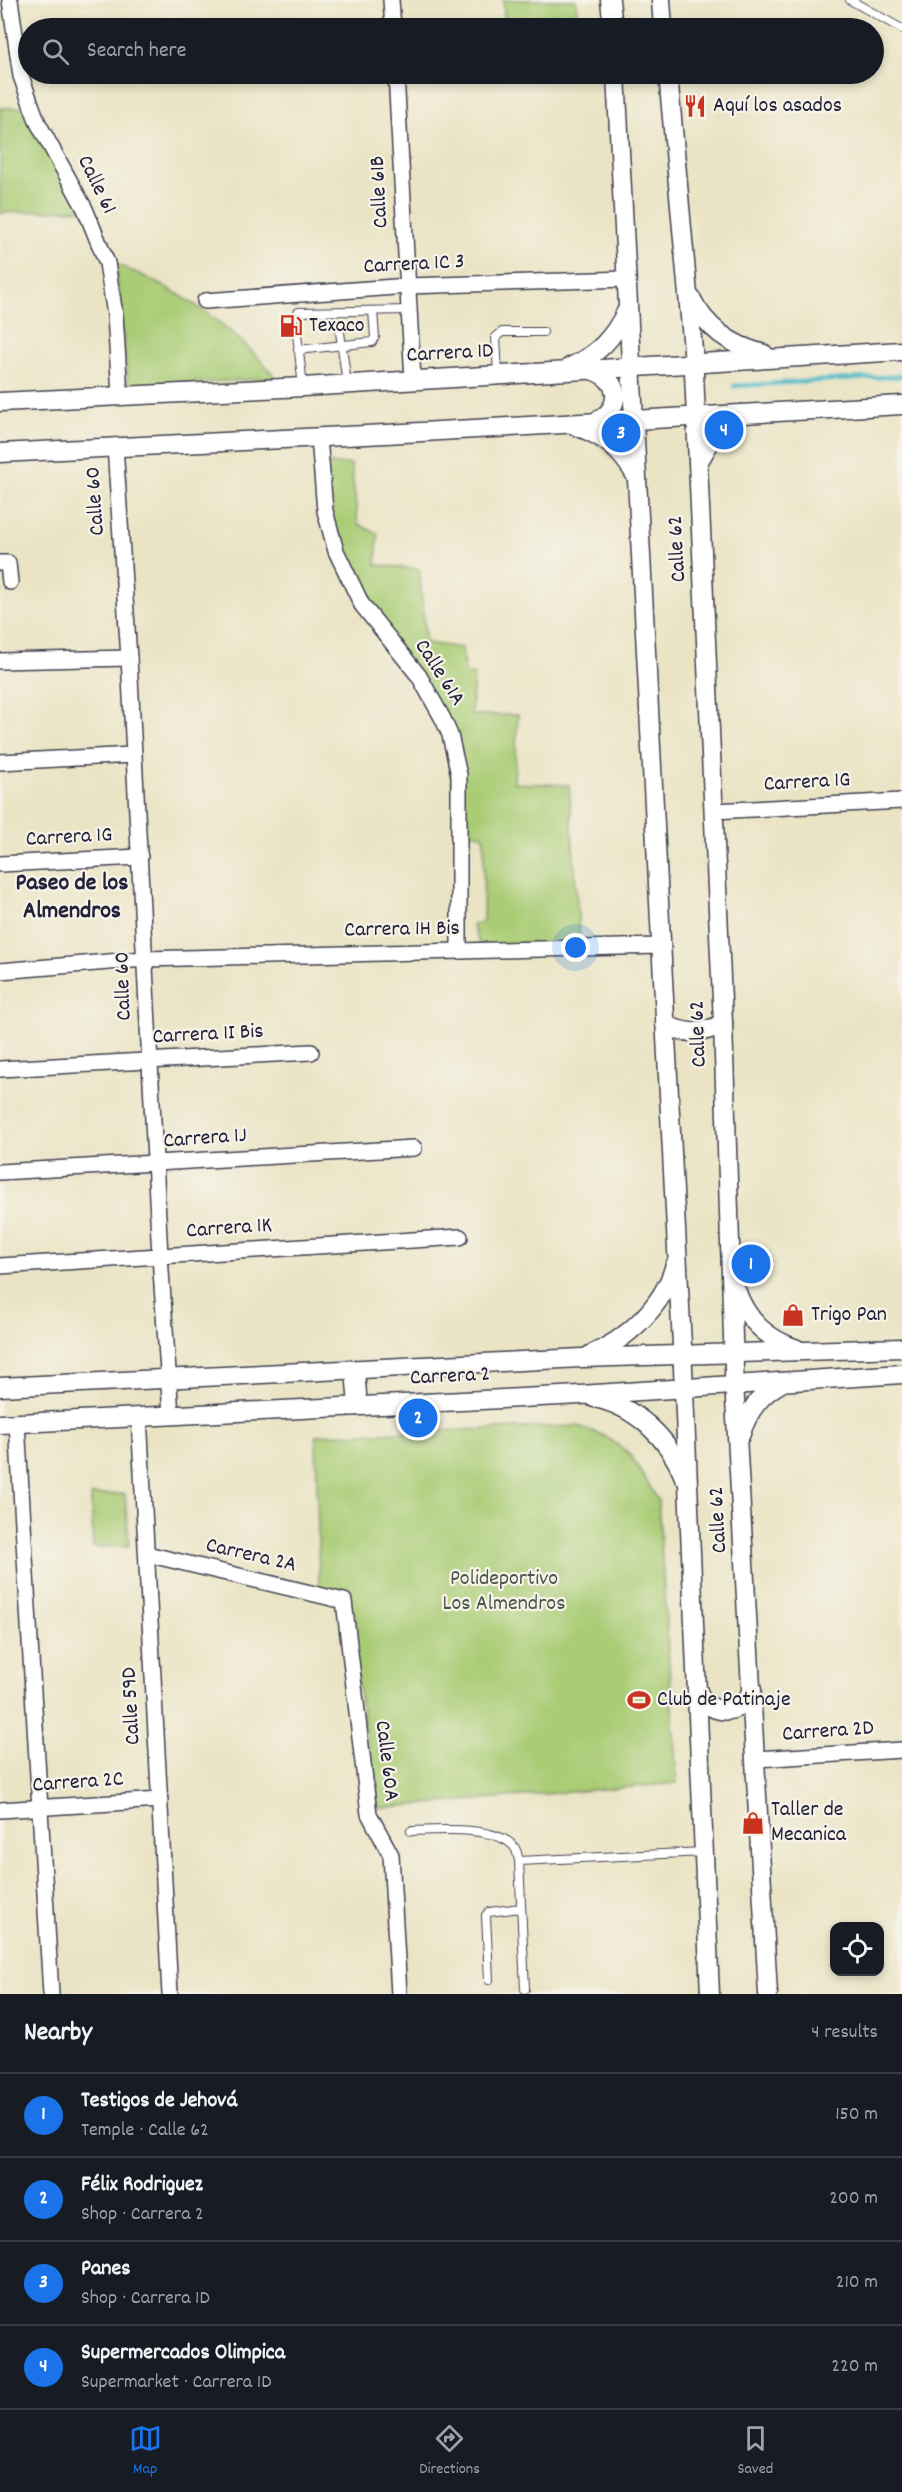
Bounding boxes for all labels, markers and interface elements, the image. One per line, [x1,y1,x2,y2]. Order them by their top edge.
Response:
search box [18,18,884,84]
icon: search [39,35,72,68]
text: Search here [87,36,186,67]
place label: Aquí los asados [713,91,842,122]
restaurant icon: Aquí los asados [682,93,708,119]
street label: Calle 61 [68,150,124,220]
street label: Calle 61B [363,155,397,229]
street label: Carrera 1C 3 [363,247,465,283]
place label: Texaco [309,311,365,342]
fuel station icon: Texaco [278,313,304,339]
street label: Carrera 1D [406,336,494,372]
pin: 4 [704,408,744,452]
pin: 3 [602,410,640,456]
street label: Calle 60 [78,465,114,537]
street label: Calle 62 [661,515,695,583]
street label: Calle 61A [406,634,472,712]
street label: Carrera 1G [763,765,851,801]
street label: Carrera 1G [25,820,113,856]
district label: Paseo de los Almendros [16,867,128,929]
street label: Carrera 1H Bis [344,913,460,947]
your location [561,933,590,962]
street label: Calle 60 [107,951,141,1021]
street label: Calle 62 [682,1000,716,1068]
street label: Carrera 1I Bis [152,1017,264,1053]
street label: Carrera 1J [162,1121,248,1157]
street label: Carrera 1K [185,1211,273,1247]
pin: 1 [732,1242,771,1286]
place label: Trigo Pan [811,1300,887,1331]
shop icon: Trigo Pan [780,1302,806,1328]
street label: Carrera 2 [409,1359,491,1395]
pin: 2 [398,1396,438,1440]
street label: Calle 62 [702,1486,736,1554]
street label: Carrera 2A [203,1531,299,1581]
park label: Polideportivo Los Almendros [443,1564,565,1620]
street label: Calle 59D [114,1666,150,1746]
place label: Club de Patinaje [657,1685,791,1716]
sports icon: Club de Patinaje [626,1687,652,1713]
street label: Carrera 2D [781,1713,875,1751]
street label: Calle 60A [366,1719,406,1803]
street label: Carrera 2C [31,1764,125,1802]
place label: Taller de Mecanica [771,1795,847,1851]
shop icon: Taller de Mecanica [740,1810,766,1836]
map controls [830,1922,884,1976]
button: locate [830,1922,884,1976]
text: Nearby [24,2015,92,2052]
text: 4 results [811,2019,878,2047]
text: Testigos de Jehová [81,2086,237,2117]
text: 1 [41,2101,46,2129]
text: 150 m [835,2101,878,2129]
text: Temple · Calle 62 [81,2117,209,2145]
text: Félix Rodriguez [81,2170,203,2201]
text: 2 [39,2185,48,2213]
text: 200 m [829,2185,878,2213]
text: Shop · Carrera 2 [81,2201,204,2229]
text: Panes [81,2254,130,2285]
text: 3 [39,2269,48,2297]
text: 210 m [836,2269,878,2297]
text: Shop · Carrera 1D [81,2285,210,2313]
text: Supermercados Olimpica [81,2338,285,2369]
text: 4 [39,2353,48,2381]
text: 220 m [831,2353,878,2381]
text: Supermarket · Carrera 1D [81,2369,272,2397]
tab: Map [129,2422,162,2481]
tab: Directions [419,2422,480,2481]
tab: Saved [737,2422,773,2481]

